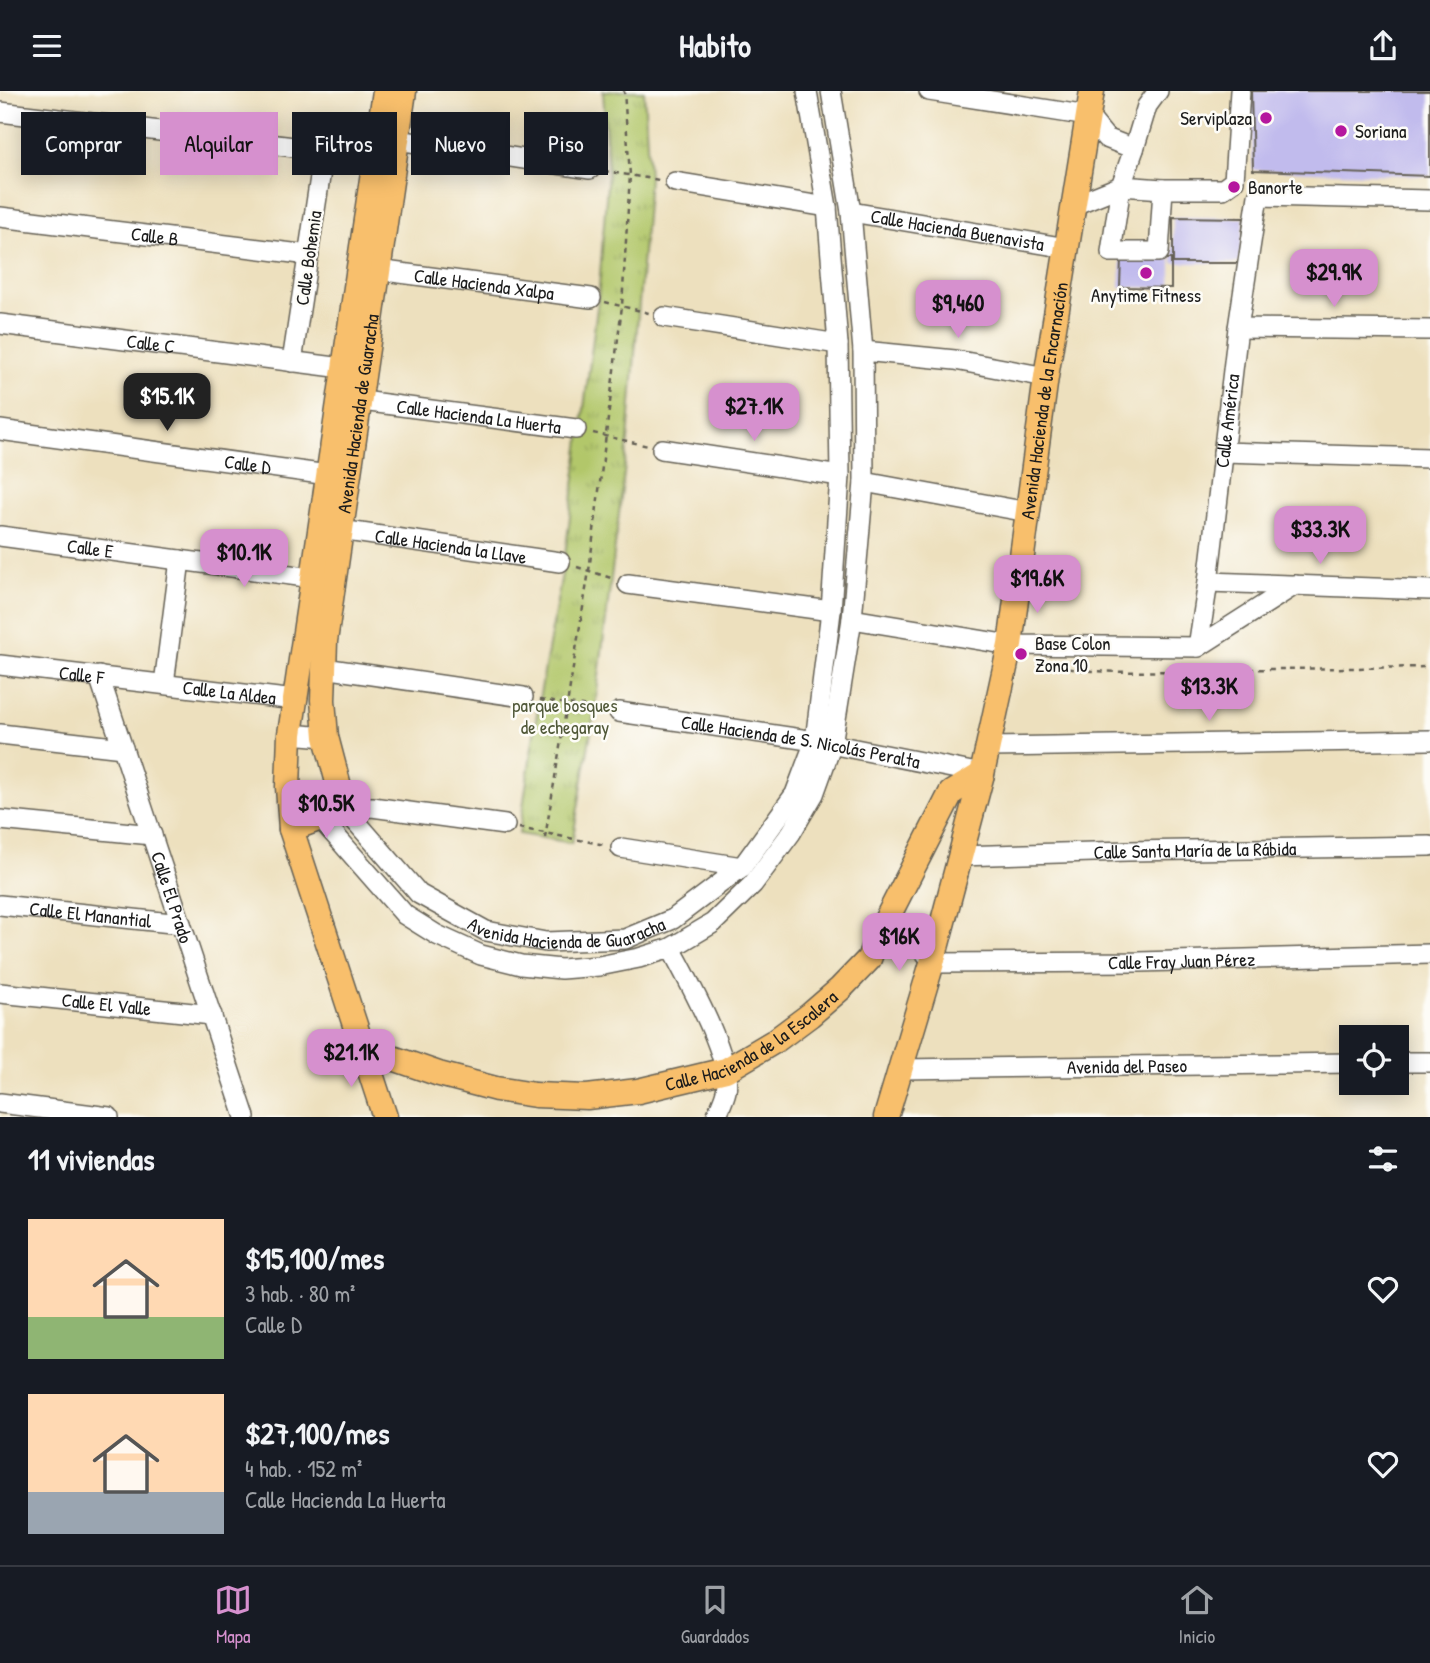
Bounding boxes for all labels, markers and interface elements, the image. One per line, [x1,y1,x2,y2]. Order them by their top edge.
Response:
text: Habito [679,24,751,67]
icon: menu [28,27,66,65]
icon: share [1364,27,1402,65]
place label: Serviplaza [1180,105,1253,131]
marker: Serviplaza [1258,110,1274,126]
chip: Comprar [21,112,146,175]
chip: Alquilar [160,112,278,175]
chip: Filtros [292,112,397,175]
chip: Nuevo [411,112,510,175]
chip: Piso [524,112,608,175]
place label: Soriana [1355,118,1407,144]
marker: Soriana [1333,123,1349,139]
place label: Banorte [1248,174,1303,200]
marker: Banorte [1226,179,1242,195]
street label: Calle Hacienda Buenavista [869,203,1047,257]
street label: Calle Bohemia [288,208,328,307]
street label: Calle B [130,220,180,252]
pin: $29.9K [1277,249,1391,309]
text: $29.9K [1306,256,1362,287]
street label: Calle Hacienda Xalpa [413,262,556,306]
marker: Anytime Fitness [1138,265,1154,281]
street label: Avenida Hacienda de la Encarnación [1014,280,1074,521]
pin: $9,460 [901,281,1015,340]
place label: Anytime Fitness [1091,282,1201,308]
text: $9,460 [932,287,984,318]
street label: Avenida Hacienda de Guaracha [331,312,385,515]
street label: Calle C [125,327,176,359]
street label: Calle América [1209,372,1246,469]
pin: $15.1K [110,373,224,433]
text: $15.1K [139,380,195,411]
pin: $27.1K [697,383,811,443]
text: $27.1K [724,390,784,421]
street label: Calle Hacienda La Huerta [395,393,563,440]
street label: Calle D [223,448,273,480]
pin: $33.3K [1263,507,1377,566]
text: $33.3K [1290,513,1350,544]
street label: Calle Hacienda la Llave [373,522,529,570]
pin: $10.1K [187,529,301,589]
street label: Calle E [65,532,116,564]
text: $10.1K [216,536,272,567]
pin: $19.6K [980,555,1094,615]
text: $19.6K [1010,562,1064,593]
place label: Base Colon Zona 10 [1035,630,1111,678]
marker: Base Colon Zona 10 [1013,646,1029,662]
street label: Calle F [57,659,106,690]
pin: $13.3K [1152,663,1266,723]
text: $13.3K [1180,670,1238,701]
street label: Calle La Aldea [181,674,278,711]
park label: parque bosques de echegaray [512,692,618,740]
street label: Calle Hacienda de S. Nicolás Peralta [679,708,923,775]
pin: $10.5K [269,781,383,840]
text: $10.5K [298,787,355,818]
street label: Calle Santa María de la Rábida [1093,835,1297,865]
street label: Calle El Prado [145,848,200,947]
street label: Calle El Manantial [28,895,154,934]
street label: Avenida Hacienda de Guaracha [466,905,668,931]
text: Avenida Hacienda de Guaracha [463,911,670,955]
pin: $16K [858,913,940,973]
text: $16K [878,920,920,951]
street label: Calle Fray Juan Pérez [1108,946,1255,975]
street label: Calle Hacienda de la Escalera [662,984,843,1097]
street label: Calle El Valle [60,986,153,1022]
map controls [1339,1025,1409,1095]
button: locate [1339,1025,1409,1095]
pin: $21.1K [294,1030,408,1089]
text: $21.1K [323,1036,379,1067]
street label: Avenida del Paseo [1067,1052,1188,1080]
text: 11 viviendas [28,1139,155,1179]
icon: filters [1364,1140,1402,1178]
text: $15,100/mes [245,1238,384,1278]
icon: home [84,1247,168,1331]
icon: heart [1364,1270,1402,1308]
text: 3 hab. · 80 m² [245,1278,355,1309]
text: Calle D [245,1309,302,1340]
text: $27,100/mes [245,1413,390,1453]
icon: home [84,1422,168,1506]
icon: heart [1364,1445,1402,1483]
text: 4 hab. · 152 m² [245,1453,362,1484]
text: Calle Hacienda La Huerta [245,1484,445,1515]
tab: Mapa [214,1581,252,1649]
tab: Guardados [681,1581,749,1649]
tab: Inicio [1178,1581,1216,1649]

